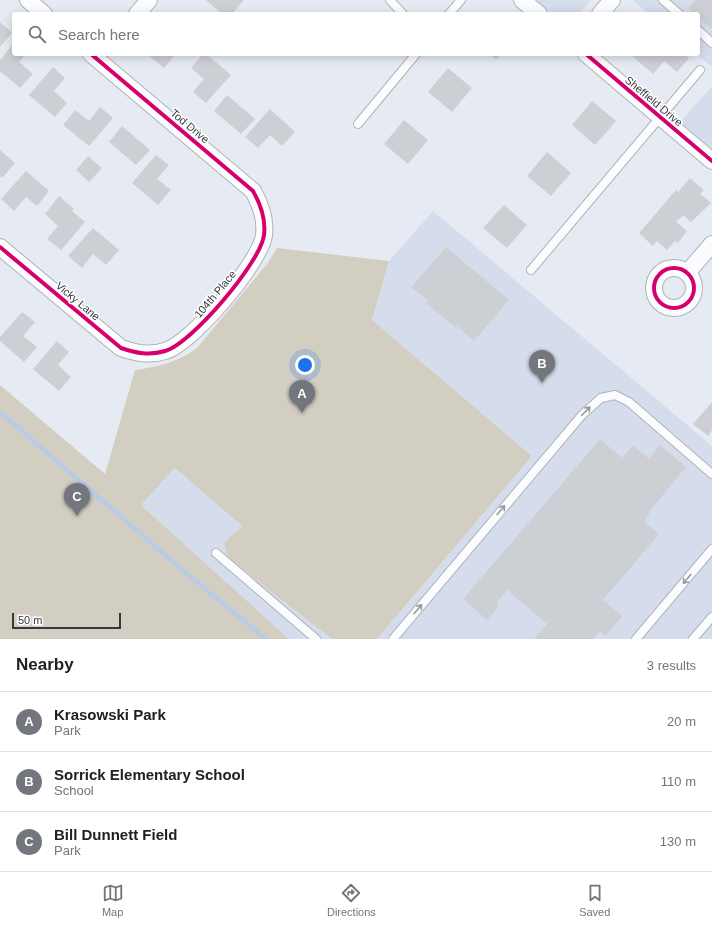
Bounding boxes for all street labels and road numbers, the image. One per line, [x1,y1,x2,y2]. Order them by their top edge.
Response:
street label: Sheffield Drive [623,73,685,129]
street label: Tod Drive [168,106,212,146]
street label: 104th Place [192,268,238,320]
street label: Vicky Lane [54,279,102,323]

